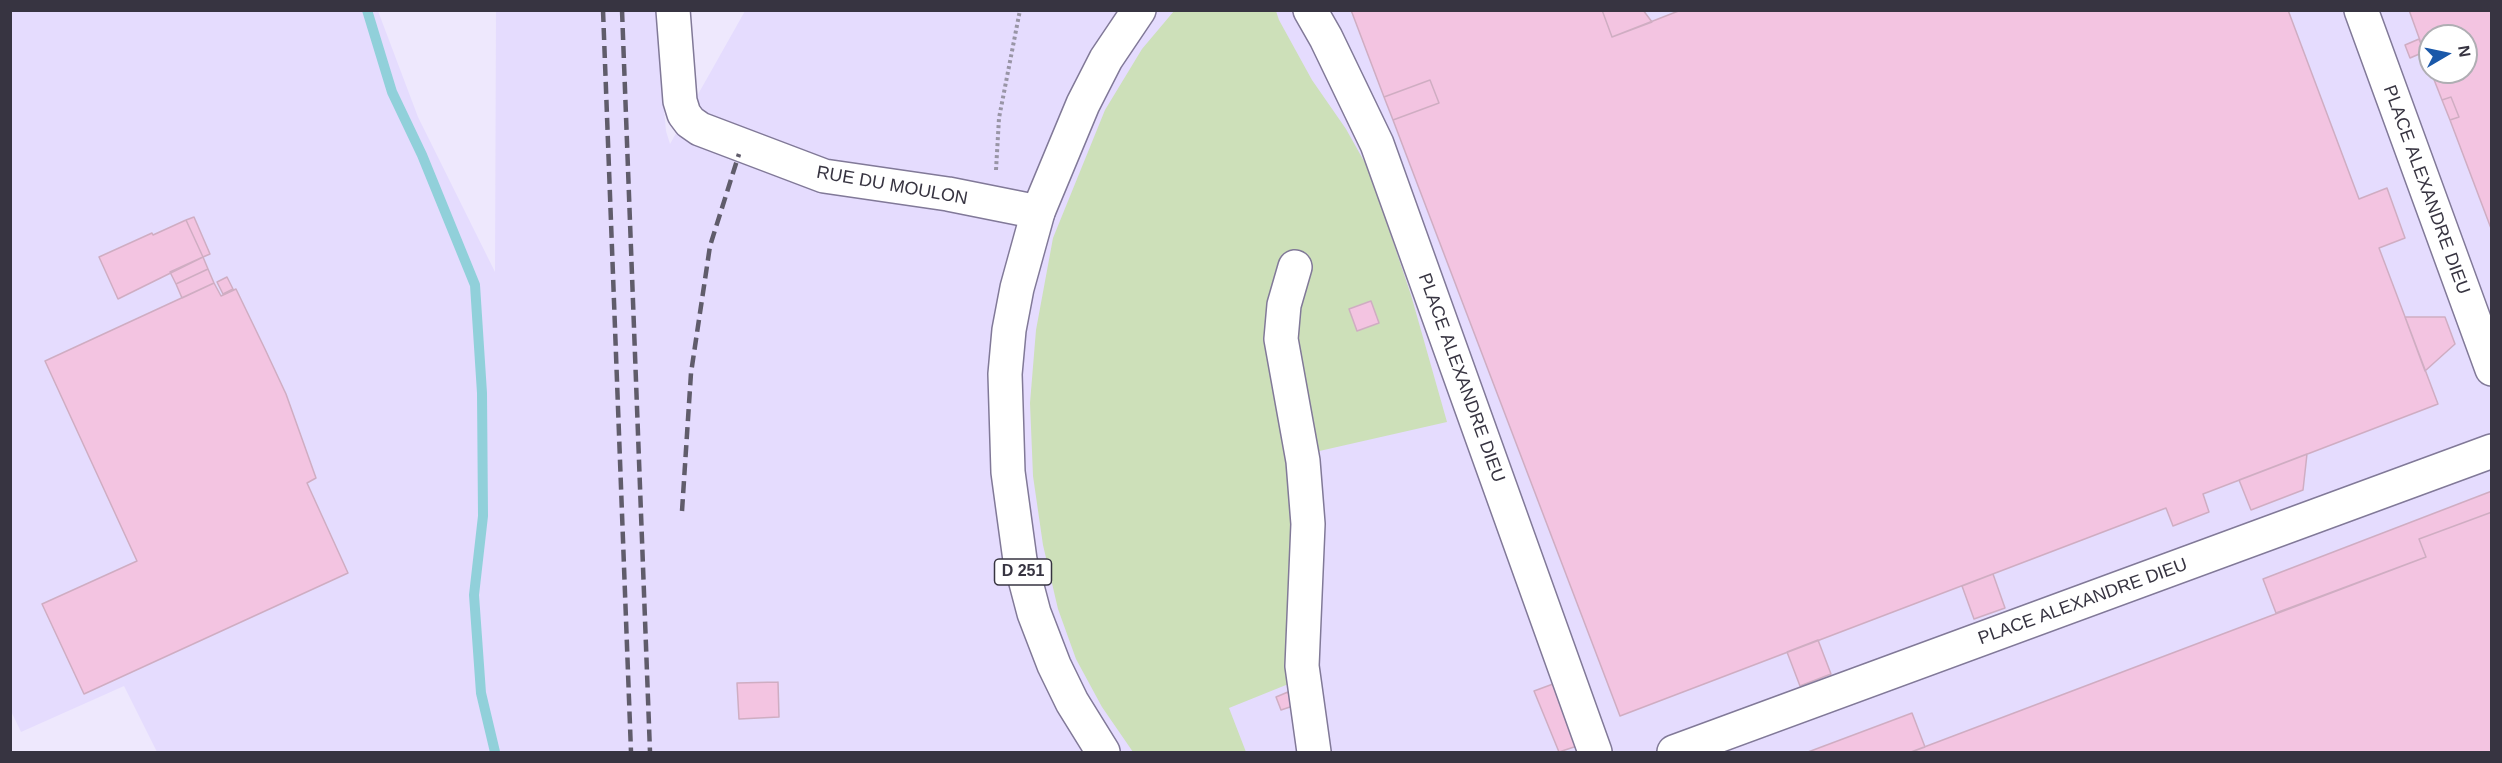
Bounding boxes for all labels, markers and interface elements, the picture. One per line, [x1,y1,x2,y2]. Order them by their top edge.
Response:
north arrow [2418,24,2478,84]
text: N [2455,44,2474,58]
street label: PLACE ALEXANDRE DIEU [2378,82,2474,298]
street label: RUE DU MOULON [815,162,969,210]
street label: PLACE ALEXANDRE DIEU [1413,270,1509,486]
street label: PLACE ALEXANDRE DIEU [1975,554,2191,650]
road number: D 251 [994,559,1052,585]

